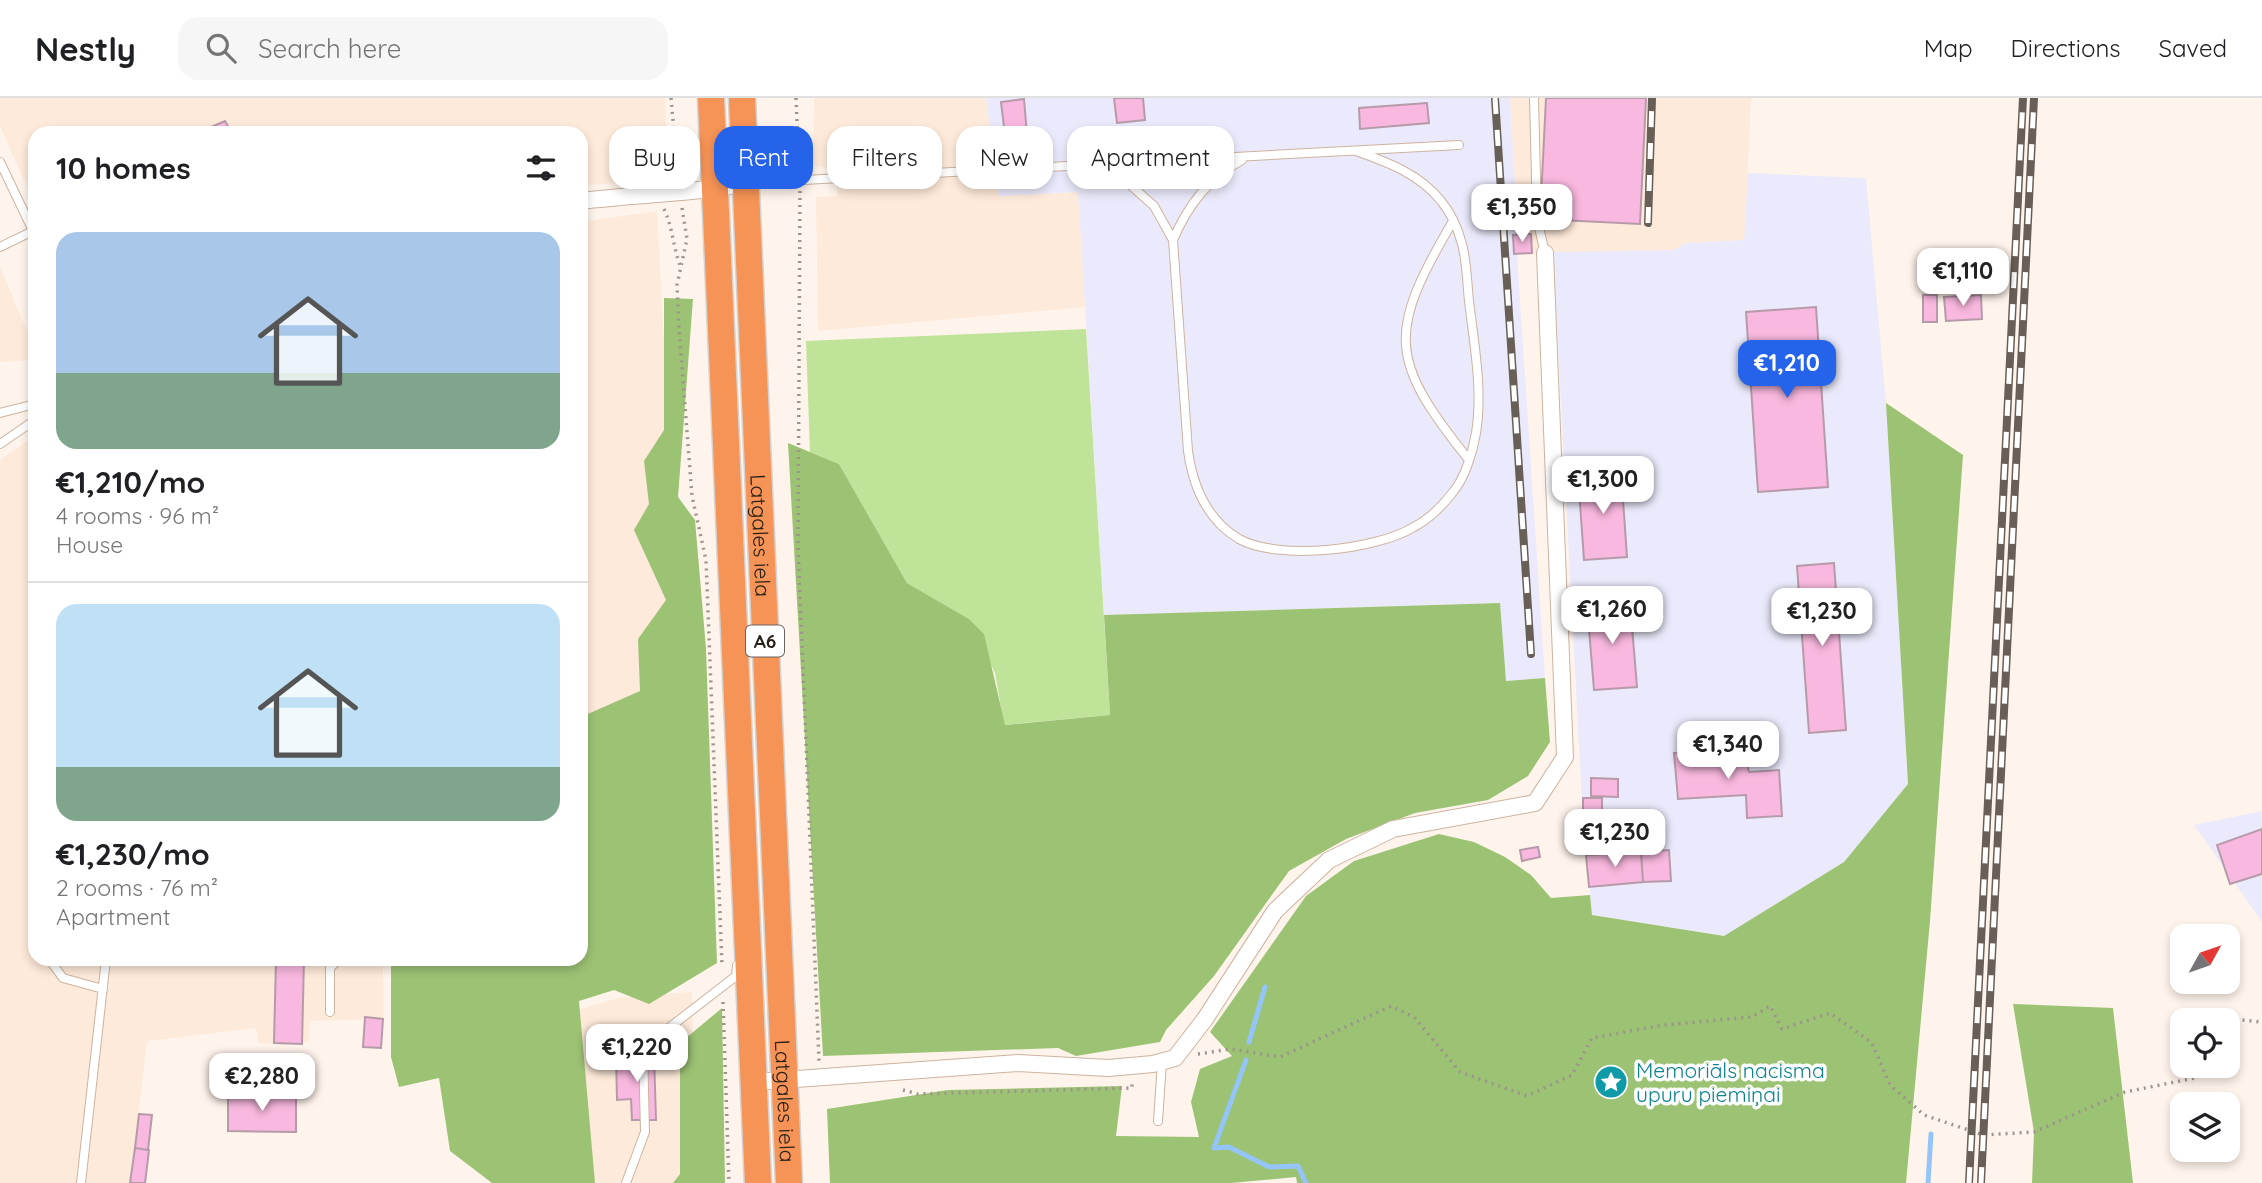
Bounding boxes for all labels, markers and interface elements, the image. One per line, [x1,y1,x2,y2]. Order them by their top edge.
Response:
search box [178,17,668,80]
text: Nestly [35,28,136,69]
icon: search [202,29,240,67]
text: Search here [258,32,401,65]
text: Map [1924,33,1973,63]
text: Directions [2011,33,2121,63]
text: Saved [2159,33,2227,63]
chip: Buy [609,126,700,189]
chip: Rent [714,126,813,189]
chip: Filters [827,126,942,189]
chip: New [956,126,1053,189]
chip: Apartment [1067,126,1234,189]
text: 10 homes [56,149,191,187]
icon: filters [522,149,560,187]
pin: €1,350 [1465,184,1579,244]
text: €1,350 [1487,192,1557,221]
pin: €1,110 [1906,248,2020,308]
text: €1,110 [1933,256,1993,285]
icon: home [245,278,371,404]
pin: €1,210 [1730,341,1844,400]
text: €1,210 [1754,348,1820,377]
pin: €1,300 [1546,456,1660,516]
text: €1,210/mo [56,463,205,501]
text: €1,300 [1568,464,1638,493]
street label: Latgales iela [745,474,777,597]
text: 4 rooms · 96 m² [56,501,219,530]
text: House [56,530,123,559]
pin: €1,260 [1555,587,1669,646]
pin: €1,230 [1765,588,1879,648]
text: €1,260 [1577,594,1647,623]
text: €1,230 [1787,596,1857,625]
road number: A6 [746,626,784,656]
icon: home [245,650,371,776]
pin: €1,340 [1671,722,1785,781]
text: €1,340 [1693,729,1763,758]
pin: €1,230 [1558,810,1672,869]
text: €1,230 [1580,817,1650,846]
text: €1,230/mo [56,835,210,873]
text: 2 rooms · 76 m² [56,873,218,902]
text: Apartment [56,902,170,931]
north arrow [2170,924,2240,994]
map controls [2170,924,2240,1162]
button: locate [2170,1008,2240,1078]
pin: €1,220 [580,1024,694,1084]
text: €1,220 [602,1032,672,1061]
street label: Latgales iela [770,1039,801,1163]
pin: €2,280 [205,1054,319,1113]
place label: Memoriāls nacisma upuru piemiņai [1636,1057,1825,1107]
text: €2,280 [225,1061,299,1090]
place icon: Memoriāls nacisma upuru piemiņai [1592,1063,1630,1101]
button: layers [2170,1092,2240,1162]

